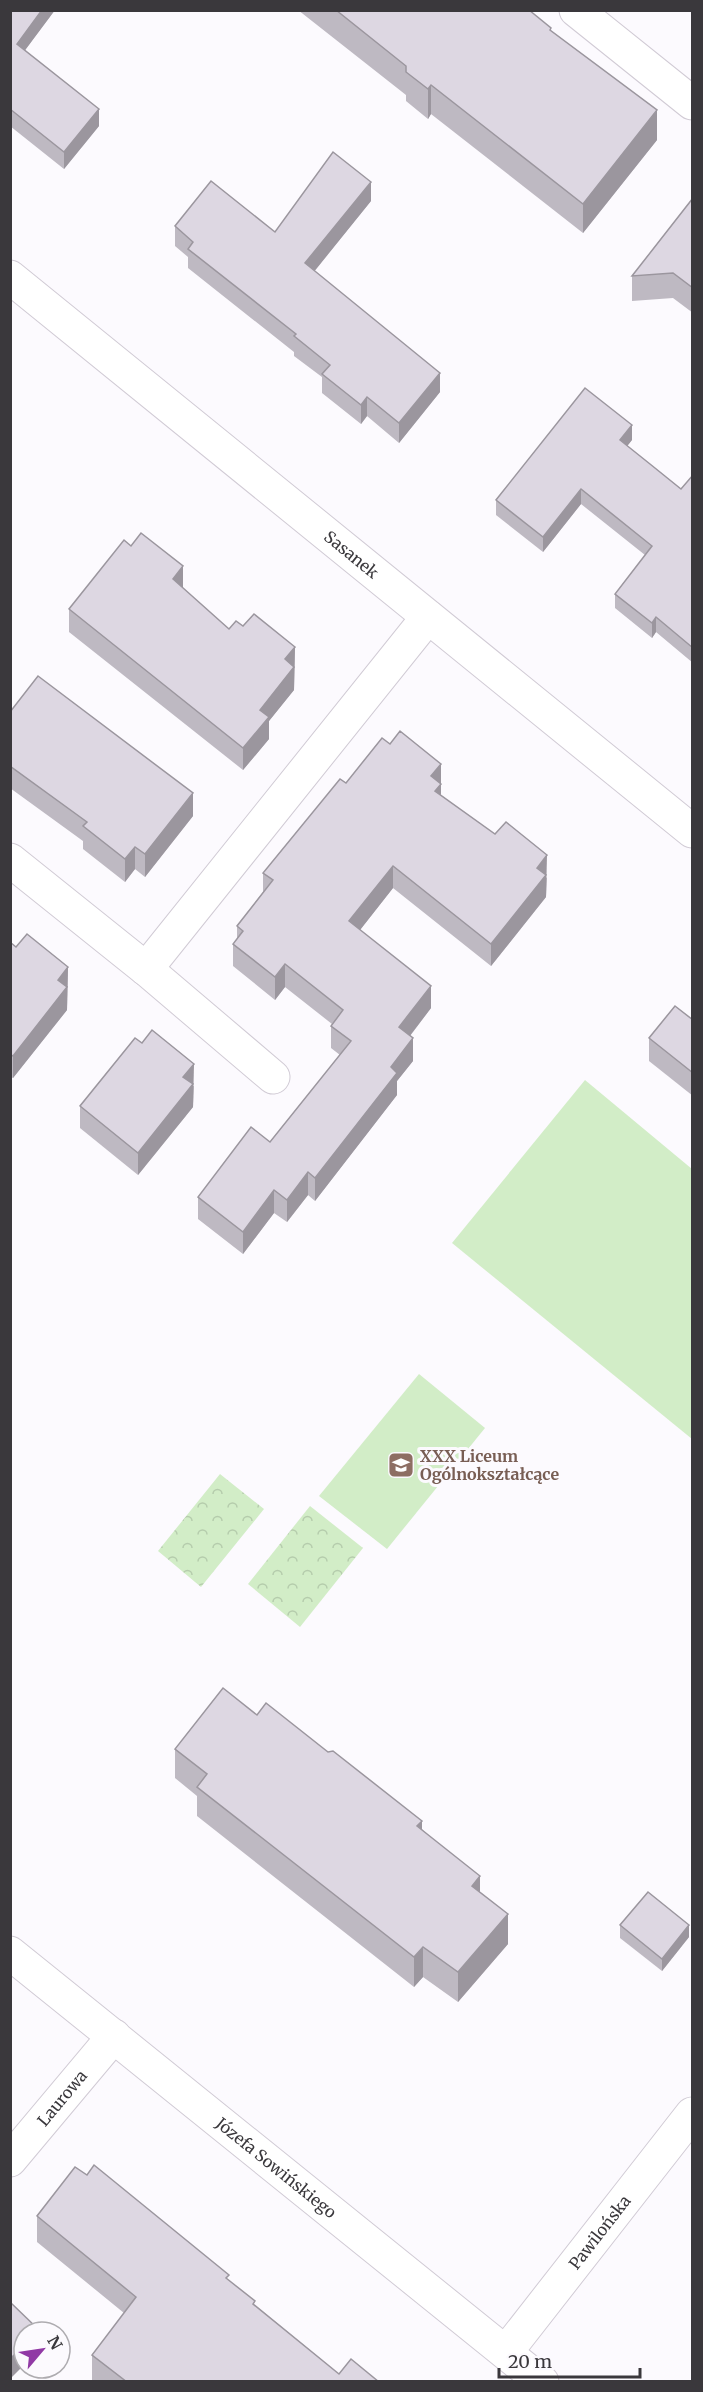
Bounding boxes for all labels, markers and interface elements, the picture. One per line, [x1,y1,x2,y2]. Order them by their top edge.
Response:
street label: Sasanek [320,526,383,583]
place label: XXX Liceum Ogólnokształcące [420,1446,559,1484]
school or university icon: XXX Liceum Ogólnokształcące [386,1450,416,1480]
street label: Laurowa [33,2066,91,2130]
street label: Józefa Sowińskiego [211,2112,341,2222]
street label: Pawilońska [564,2191,635,2273]
north arrow [12,2320,72,2380]
text: N [43,2332,67,2353]
scale bar [499,2341,640,2379]
text: 20 m [508,2350,552,2373]

